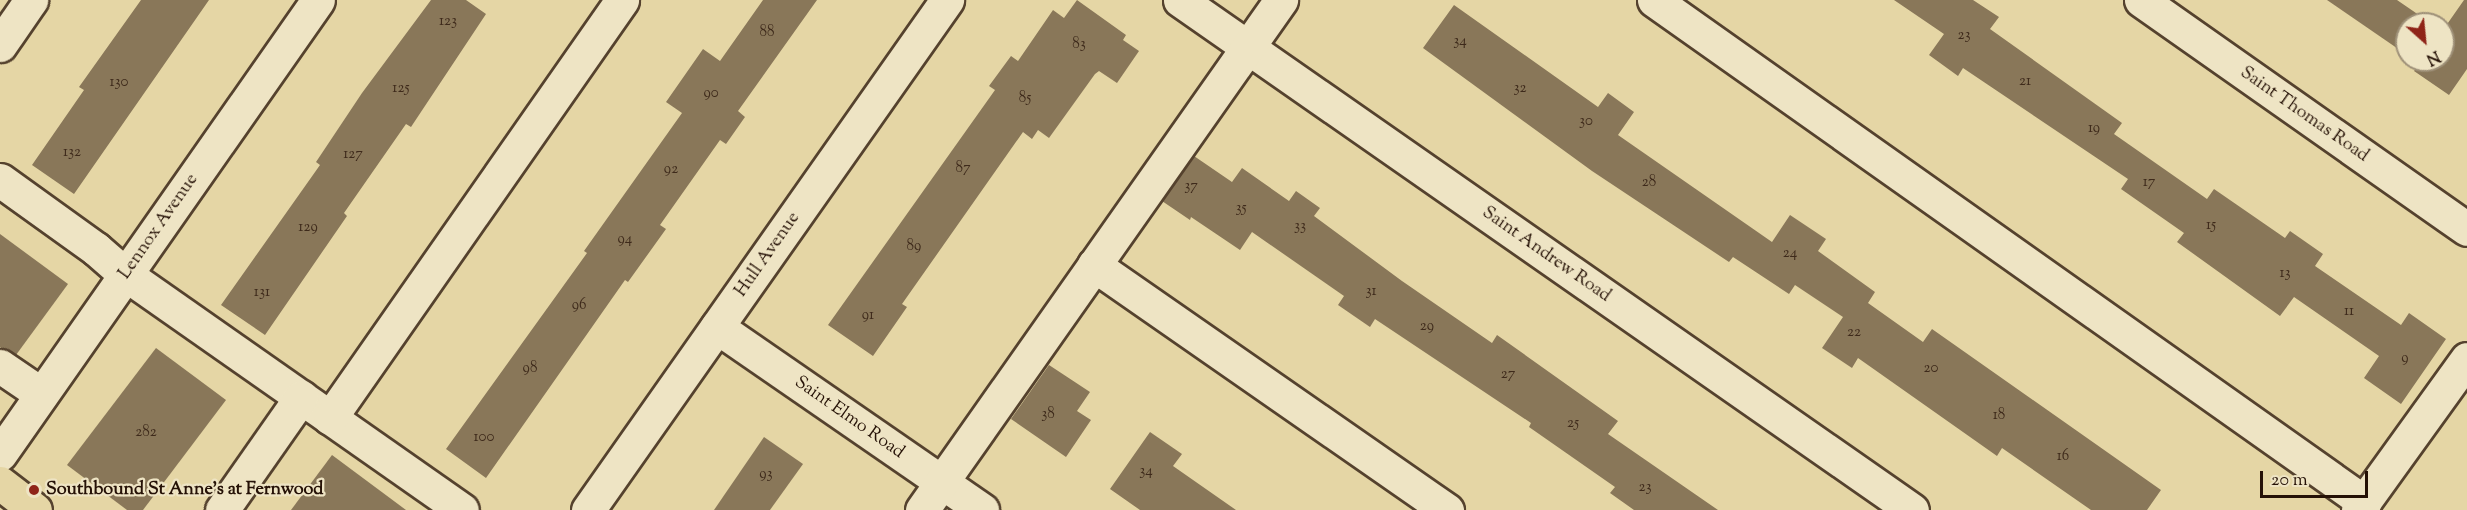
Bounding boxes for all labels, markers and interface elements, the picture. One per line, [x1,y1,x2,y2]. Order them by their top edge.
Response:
north arrow [2395,12,2455,72]
house number: 123 [439,13,457,31]
house number: 88 [760,24,774,42]
house number: 23 [1957,27,1971,45]
house number: 34 [1453,33,1467,51]
house number: 83 [1072,36,1086,54]
text: N [2422,44,2443,70]
street label: Saint Thomas Road [2236,63,2372,167]
house number: 21 [2019,73,2031,91]
house number: 130 [110,74,128,92]
house number: 125 [392,80,410,98]
house number: 32 [1513,80,1527,98]
house number: 90 [703,85,719,103]
house number: 85 [1019,90,1031,108]
house number: 30 [1579,113,1593,131]
house number: 19 [2088,120,2100,138]
house number: 132 [63,144,81,162]
house number: 127 [343,146,363,164]
house number: 87 [955,160,971,178]
house number: 92 [664,161,678,179]
street label: Lennox Avenue [115,170,203,284]
house number: 28 [1642,174,1656,192]
house number: 17 [2143,174,2155,192]
house number: 37 [1184,178,1198,196]
house number: 35 [1235,200,1247,218]
street label: Saint Andrew Road [1477,202,1615,308]
street label: Hull Avenue [731,208,805,302]
house number: 15 [2206,217,2216,235]
house number: 33 [1294,218,1306,236]
house number: 129 [298,219,318,237]
house number: 94 [618,231,632,249]
house number: 89 [907,238,921,256]
house number: 24 [1783,245,1797,263]
house number: 13 [2279,265,2291,283]
house number: 31 [1365,283,1377,301]
house number: 131 [254,284,270,302]
house number: 96 [572,297,586,315]
house number: 11 [2344,303,2354,321]
house number: 91 [862,307,874,325]
house number: 29 [1420,318,1434,336]
house number: 22 [1847,324,1861,342]
house number: 9 [2401,350,2409,368]
house number: 98 [523,360,537,378]
house number: 20 [1924,360,1938,378]
house number: 27 [1501,366,1515,384]
street label: Saint Elmo Road [790,372,908,464]
house number: 38 [1041,406,1055,424]
house number: 18 [1993,407,2005,425]
house number: 25 [1567,415,1579,433]
house number: 282 [135,424,157,442]
house number: 100 [474,429,494,447]
house number: 16 [2057,448,2069,466]
scale bar [2263,459,2371,497]
house number: 34 [1139,463,1153,481]
house number: 93 [759,466,773,484]
text: 20 m [2271,468,2308,494]
place label: Southbound St Anne's at Fernwood [46,479,324,501]
house number: 23 [1638,479,1652,497]
marker: Southbound St Anne's at Fernwood [27,483,41,497]

